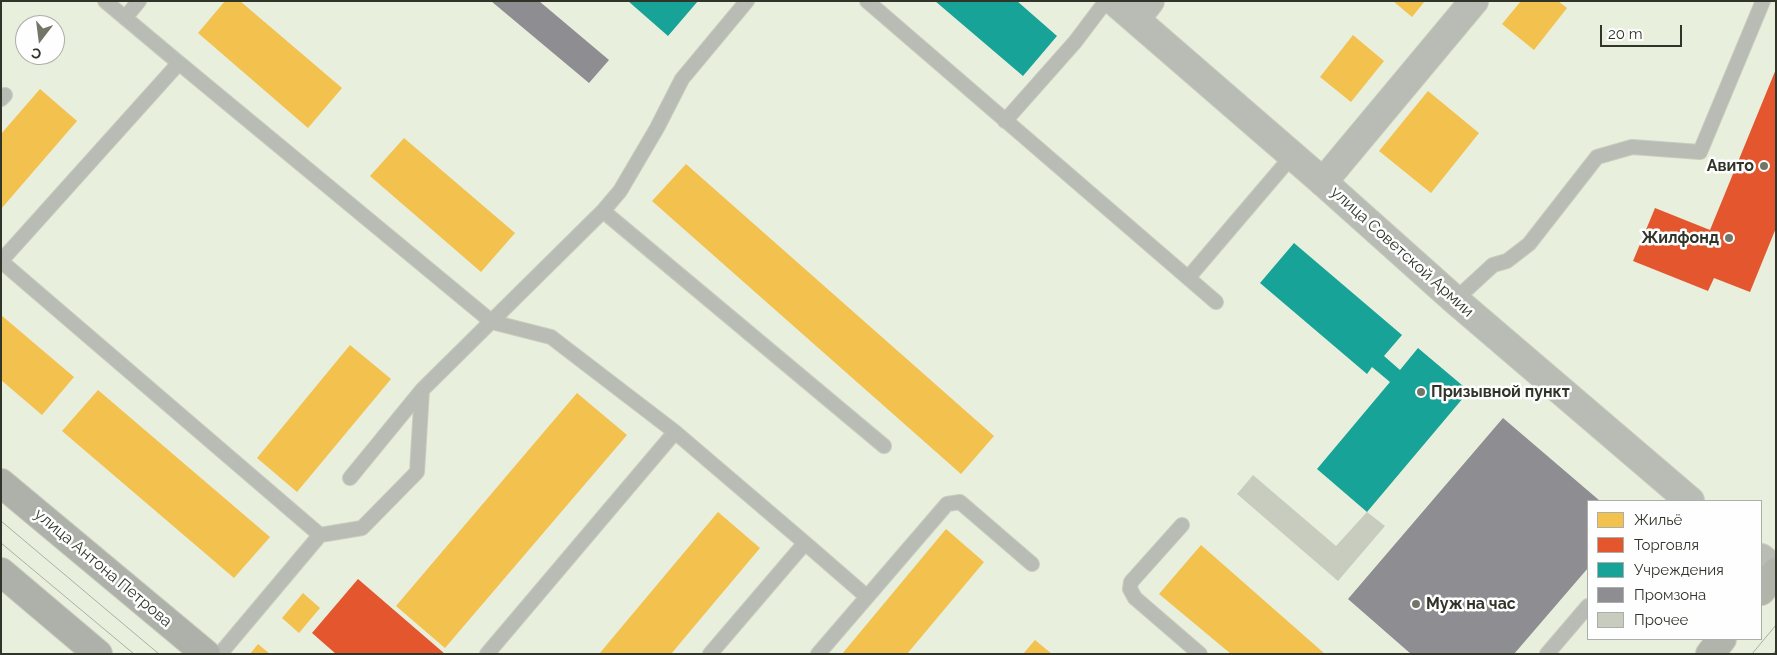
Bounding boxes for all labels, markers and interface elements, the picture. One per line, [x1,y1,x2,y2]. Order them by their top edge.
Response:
north arrow [15,15,65,65]
scale bar [1602,15,1684,47]
text: 20 m [1608,25,1643,43]
text: С [30,45,43,62]
place label: Авито [1707,156,1754,176]
marker: Авито [1758,160,1770,172]
street label: улица Советской Армии [1326,183,1478,321]
place label: Жилфонд [1641,228,1719,248]
marker: Жилфонд [1723,232,1735,244]
place label: Призывной пункт [1431,382,1570,402]
marker: Призывной пункт [1415,386,1427,398]
legend [1587,500,1762,640]
street label: улица Антона Петрова [30,505,176,631]
text: Жильё [1634,511,1682,529]
text: Торговля [1634,536,1699,554]
text: Учреждения [1634,561,1724,579]
text: Промзона [1634,586,1706,604]
place label: Муж на час [1426,594,1516,614]
marker: Муж на час [1410,598,1422,610]
text: Прочее [1634,611,1688,629]

